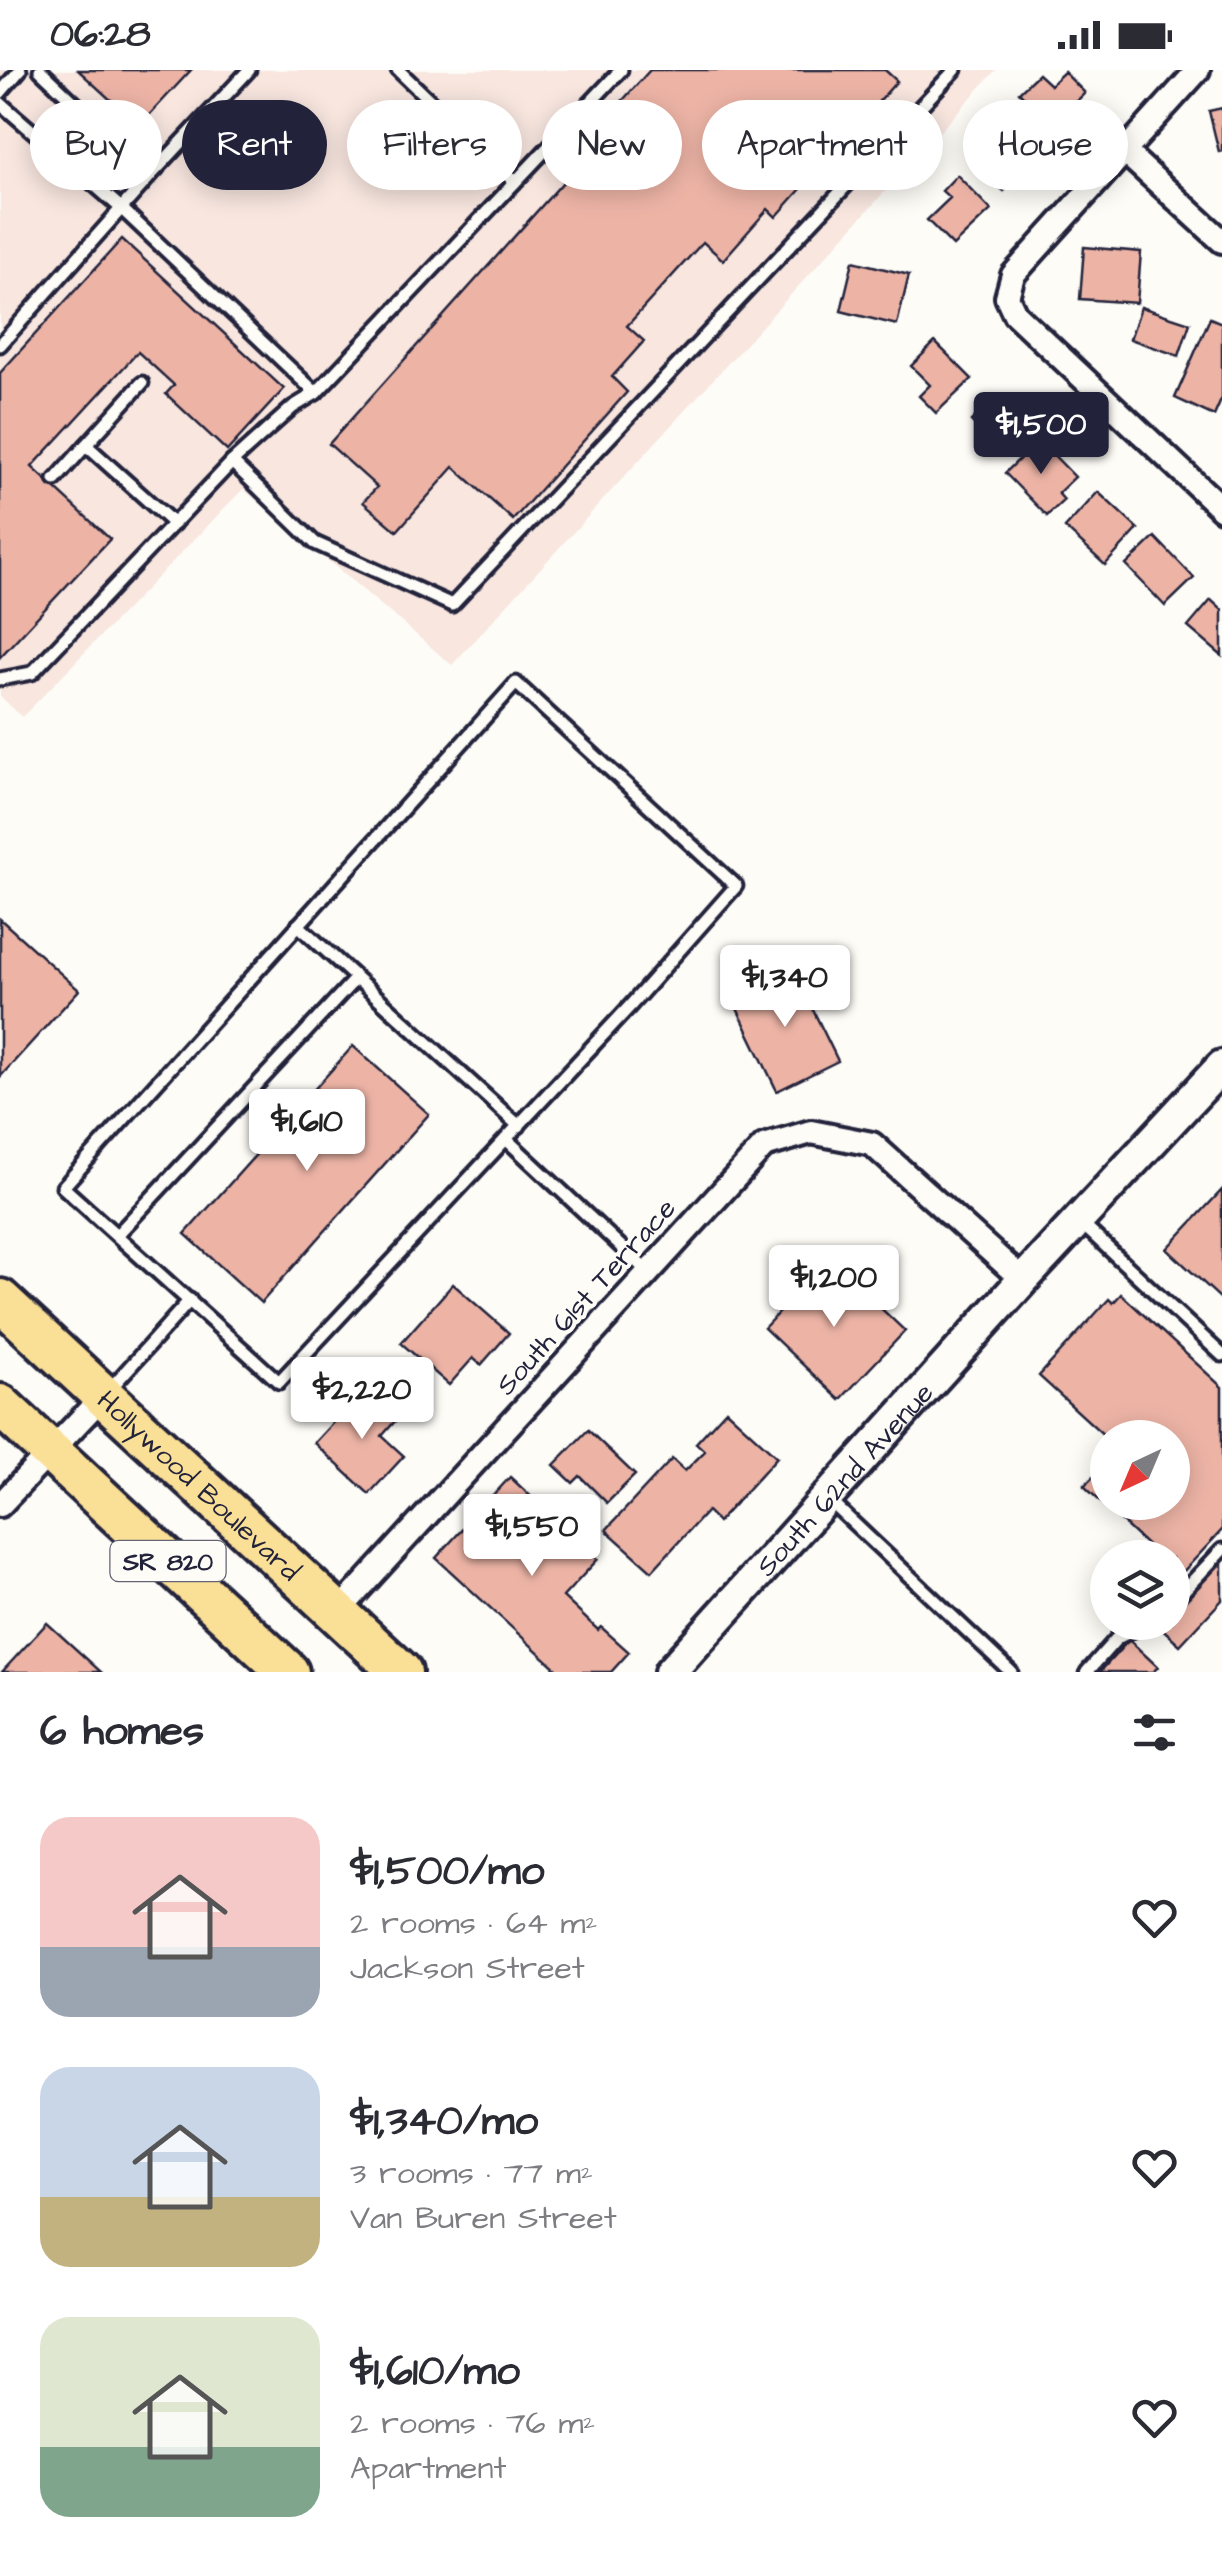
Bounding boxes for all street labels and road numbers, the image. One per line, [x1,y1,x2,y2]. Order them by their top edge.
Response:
street label: South 61st Terrace [487,1190,685,1404]
street label: South 62nd Avenue [747,1374,943,1585]
street label: Hollywood Boulevard [88,1382,309,1590]
road number: SR 820 [110,1541,226,1581]

